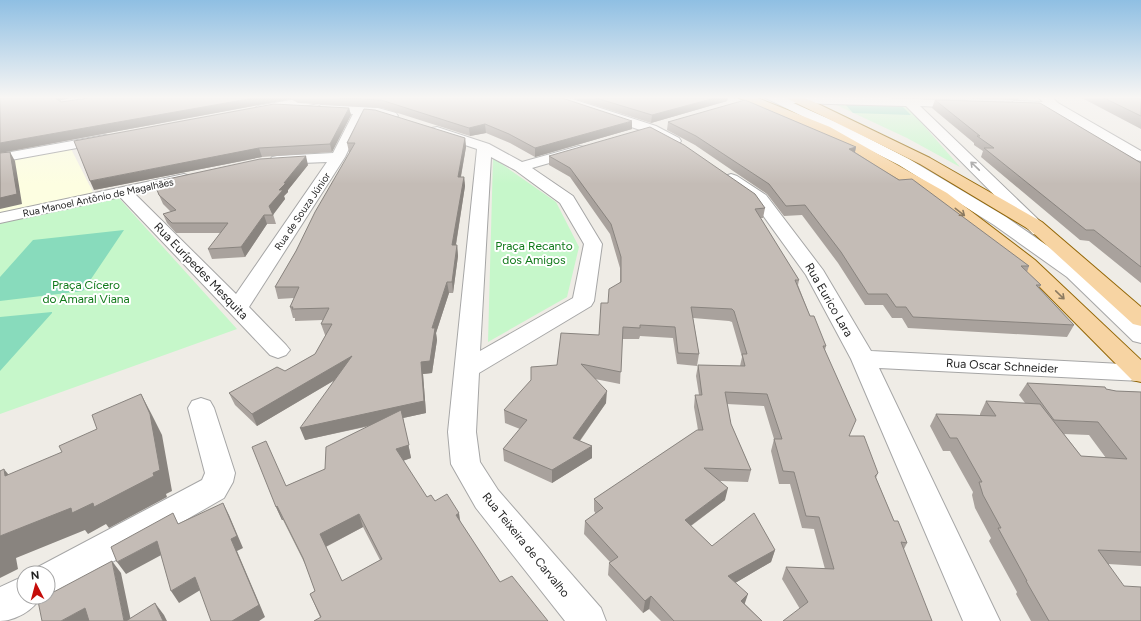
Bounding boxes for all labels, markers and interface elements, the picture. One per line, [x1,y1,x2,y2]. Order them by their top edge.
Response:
one-way arrow [970,161,980,171]
street label: Rua de Souza Júnior [272,169,334,253]
street label: Rua Manoel Antônio de Magalhães [21,175,175,220]
one-way arrow [955,207,966,216]
street label: Rua Eurípedes Mesquita [151,220,251,322]
park label: Praça Recanto dos Amigos [495,239,573,267]
street label: Rua Eurico Lara [802,261,856,339]
park label: Praça Cícero do Amaral Viana [42,278,130,306]
one-way arrow [1055,290,1065,300]
street label: Rua Oscar Schneider [946,356,1058,376]
street label: Rua Teixeira de Carvalho [479,490,573,600]
north arrow [16,565,56,605]
text: N [30,569,40,582]

